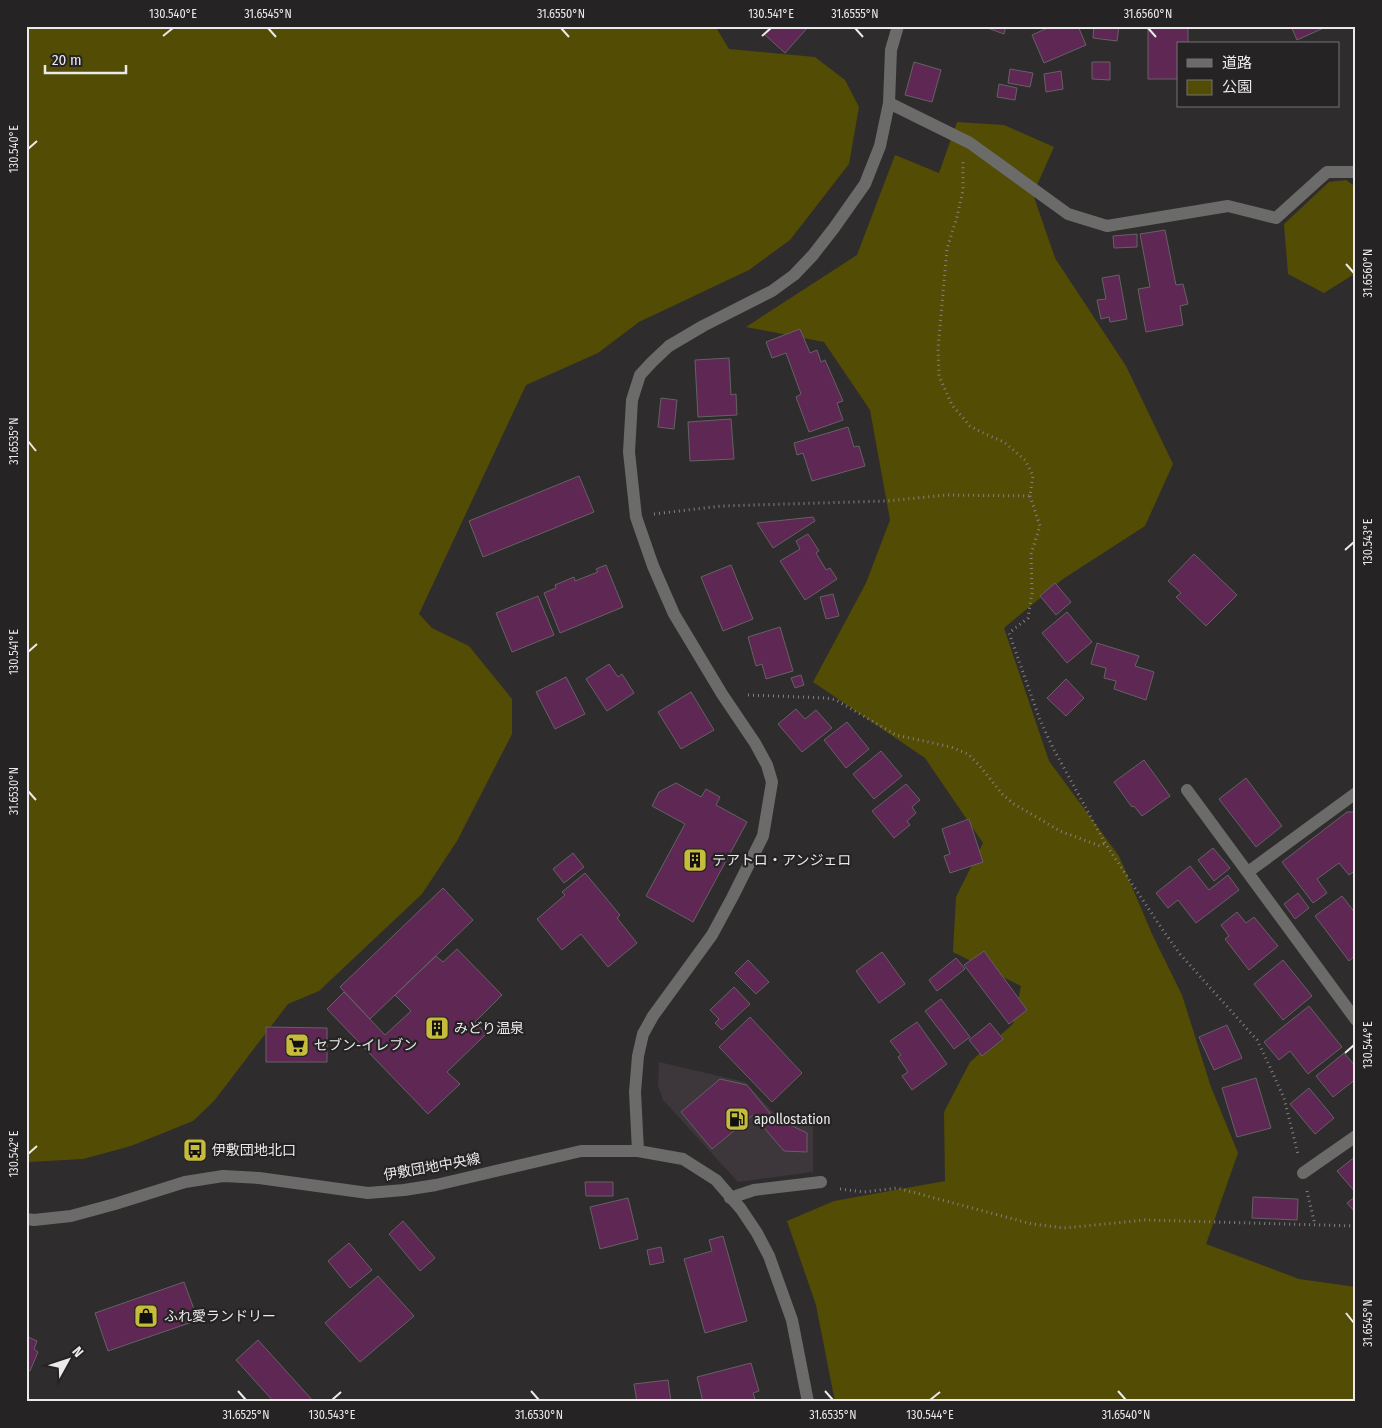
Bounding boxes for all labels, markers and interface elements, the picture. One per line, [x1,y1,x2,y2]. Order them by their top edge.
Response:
text: 130.540°E [149,7,197,21]
text: 31.6545°N [244,7,292,21]
text: 31.6550°N [537,7,585,21]
text: 130.541°E [748,7,794,21]
text: 31.6555°N [831,7,879,21]
text: 31.6560°N [1124,7,1172,21]
scale bar [45,42,126,74]
legend [1177,42,1340,108]
text: 20 m [52,51,82,69]
text: 道路 [1222,54,1252,72]
text: 公園 [1222,78,1252,96]
text: 130.540°E [7,125,21,173]
text: 31.6560°N [1361,249,1375,297]
text: 31.6535°N [7,417,21,465]
text: 130.543°E [1361,518,1375,565]
text: 130.541°E [7,629,21,675]
text: 31.6530°N [7,767,21,815]
building icon: テアトロ・アンジェロ [682,847,708,873]
place label: テアトロ・アンジェロ [712,852,851,869]
building icon: みどり温泉 [424,1015,450,1041]
place label: みどり温泉 [454,1020,524,1037]
text: 130.544°E [1361,1021,1375,1069]
supermarket icon: セブン-イレブン [284,1032,310,1058]
place label: セブン-イレブン [314,1037,417,1054]
fuel station icon: apollostation [724,1106,750,1132]
place label: apollostation [754,1111,831,1128]
text: 130.542°E [7,1130,21,1177]
bus stop icon: 伊敷団地北口 [182,1137,208,1163]
place label: 伊敷団地北口 [212,1142,296,1159]
street label: 伊敷団地中央線 [382,1150,482,1184]
text: 31.6545°N [1361,1299,1375,1347]
shop icon: ふれ愛ランドリー [133,1303,159,1329]
place label: ふれ愛ランドリー [164,1308,276,1325]
north arrow [42,1336,92,1386]
text: N [68,1343,87,1361]
text: 31.6525°N [222,1408,270,1422]
text: 130.543°E [309,1408,356,1422]
text: 31.6530°N [515,1408,563,1422]
text: 31.6535°N [809,1408,857,1422]
text: 130.544°E [906,1408,954,1422]
text: 31.6540°N [1102,1408,1150,1422]

